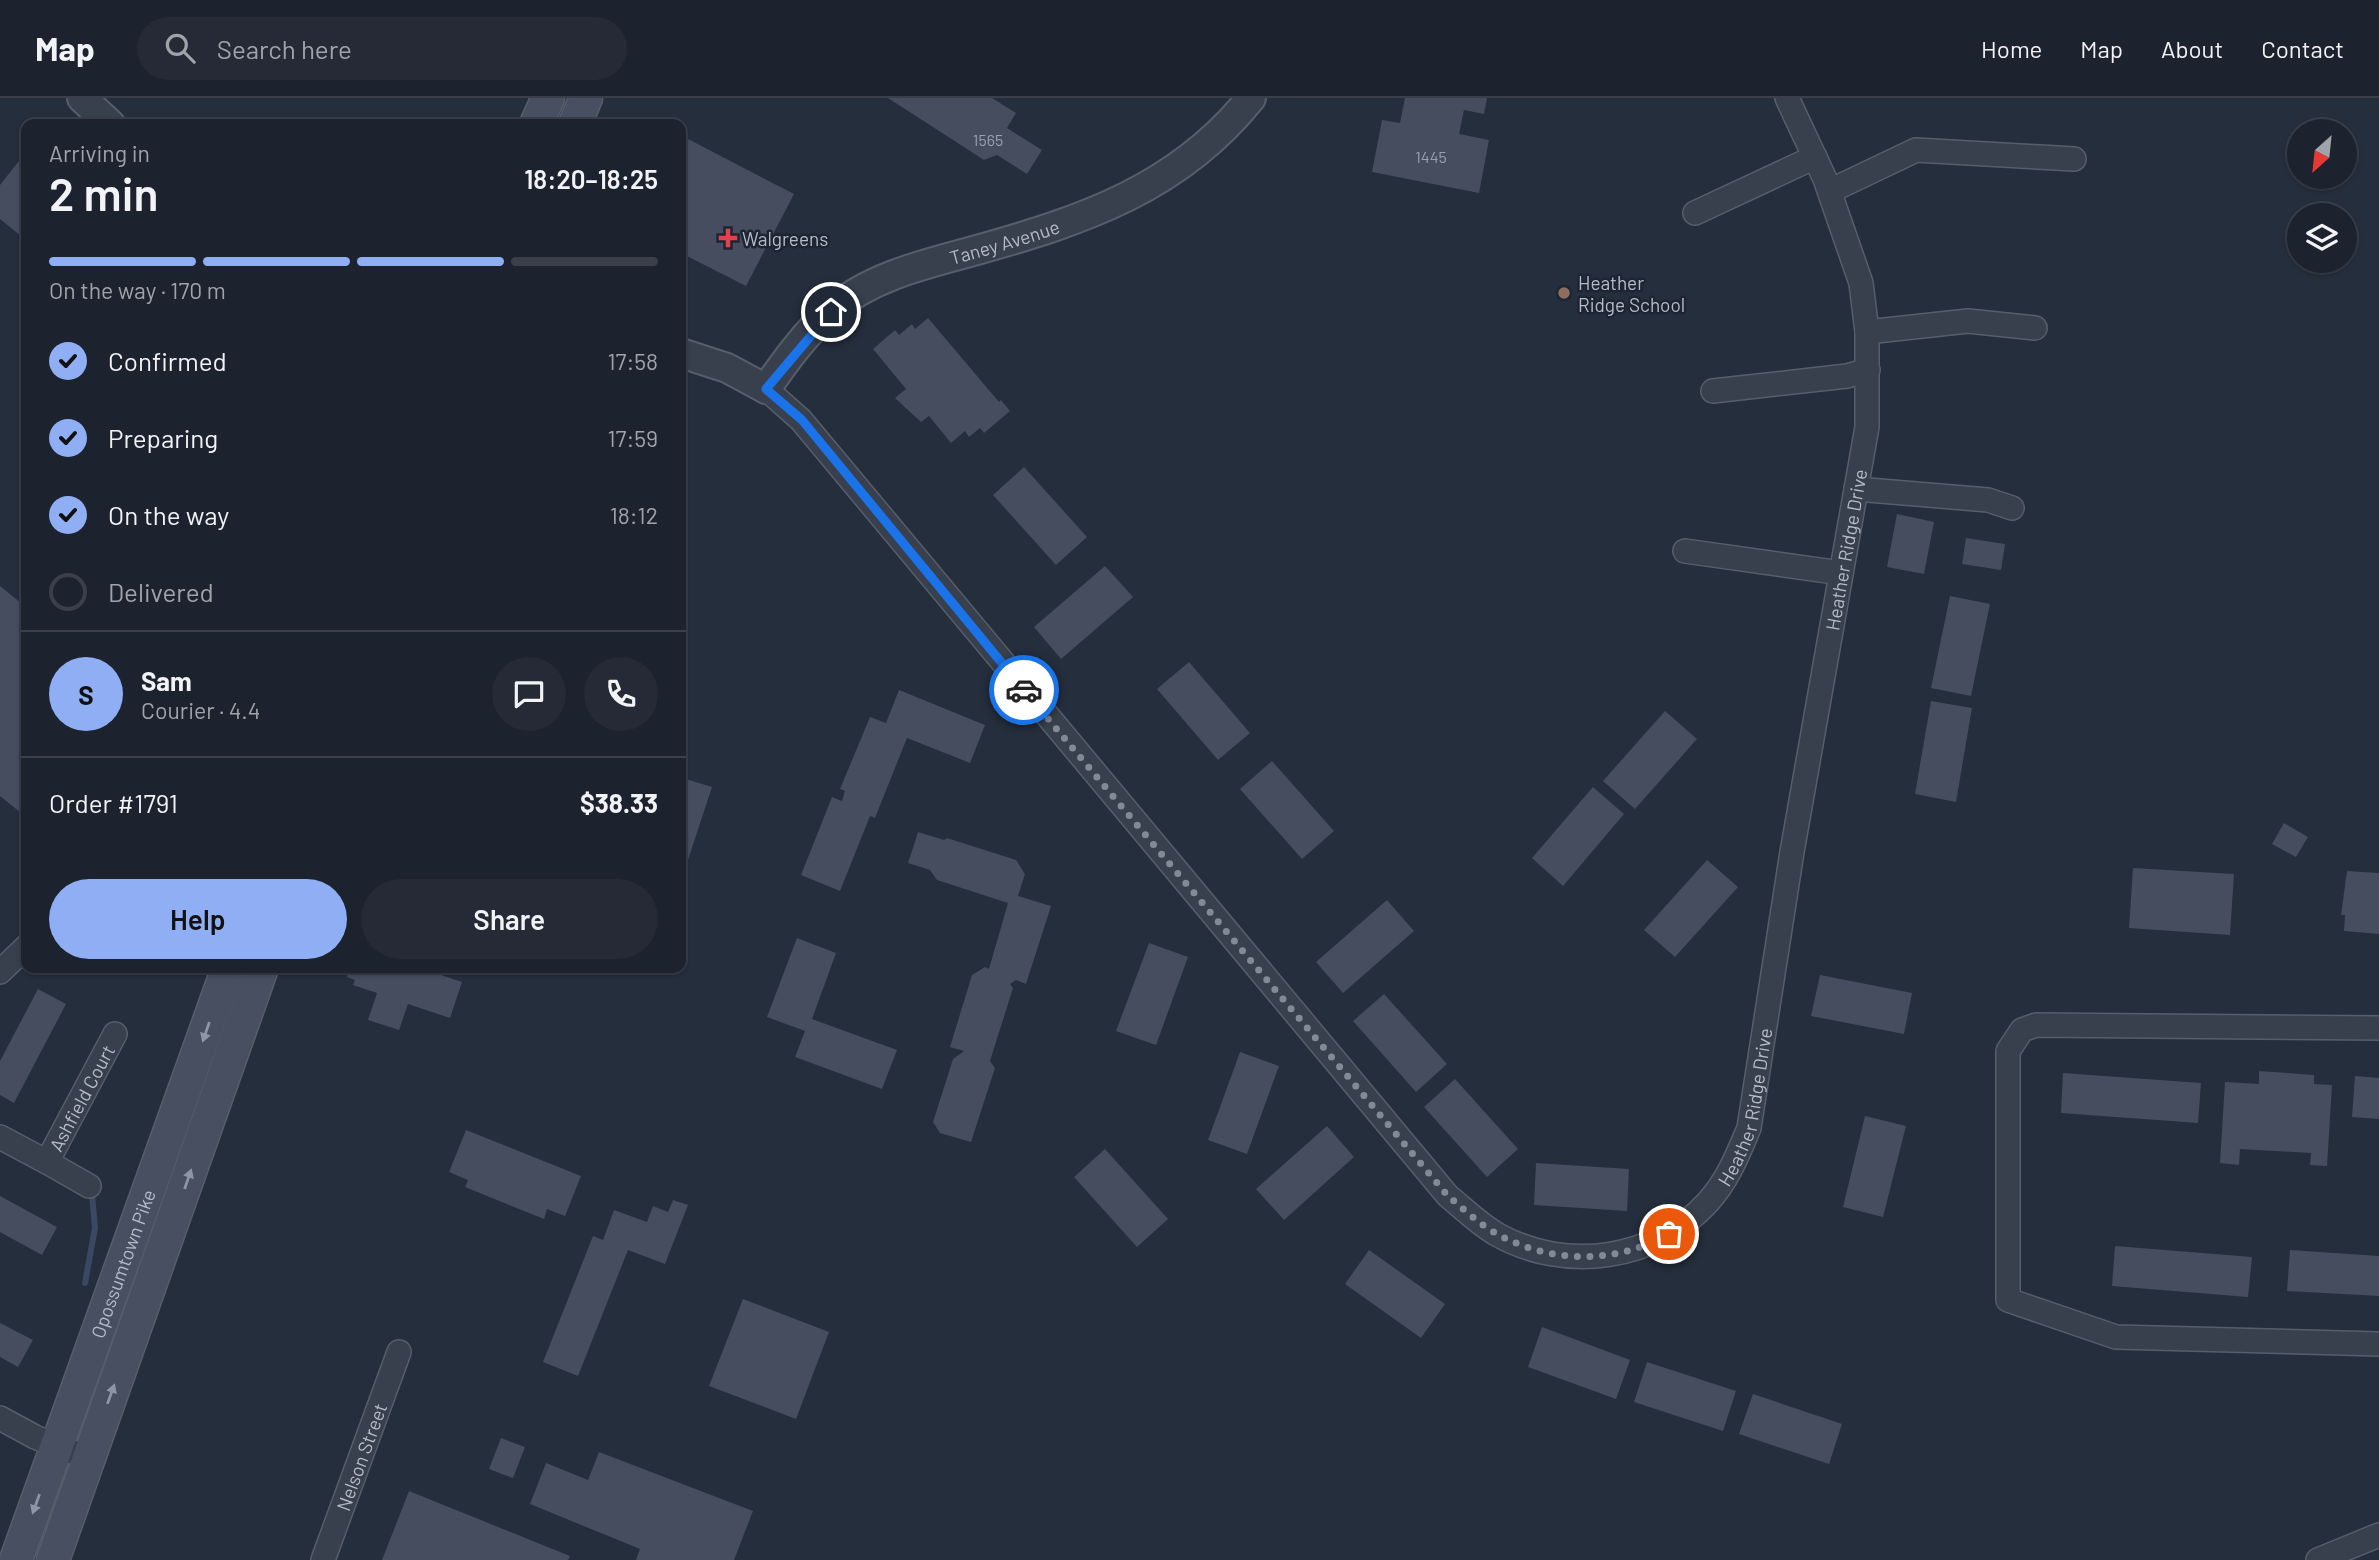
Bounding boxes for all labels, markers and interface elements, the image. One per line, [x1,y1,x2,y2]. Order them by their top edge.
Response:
search box [137,17,627,80]
text: Map [35,28,95,68]
icon: search [161,29,199,67]
text: Search here [217,33,352,64]
text: Home [1981,34,2042,63]
text: Map [2080,34,2123,63]
text: About [2161,34,2223,63]
text: Contact [2261,34,2344,63]
north arrow [2287,119,2357,189]
map controls [2287,119,2357,273]
house number: 1565 [973,130,1003,149]
text: Arriving in [49,139,150,167]
house number: 1445 [1415,147,1447,166]
text: 18:20–18:25 [524,163,658,194]
text: 2 min [49,165,158,220]
button: layers [2287,203,2357,273]
street label: Taney Avenue [947,214,1062,268]
place label: Walgreens [742,227,828,250]
marker: Walgreens [720,230,736,246]
place label: Heather Ridge School [1578,271,1685,316]
text: On the way · 170 m [49,276,226,304]
pin [801,282,861,342]
marker: Heather Ridge School [1556,285,1572,301]
icon: home [812,293,850,331]
icon: check [49,342,87,380]
text: Confirmed [108,345,227,376]
text: 17:58 [607,347,658,375]
icon: check [49,419,87,457]
text: Preparing [108,422,218,453]
text: 17:59 [607,424,658,452]
street label: Heather Ridge Drive [1820,467,1871,632]
icon: check [49,496,87,534]
text: On the way [108,499,229,530]
text: 18:12 [610,501,658,529]
text: Delivered [108,576,214,607]
courier [989,655,1059,725]
button: chat [492,657,566,731]
button: phone [584,657,658,731]
text: Sam [141,665,192,696]
icon: car [1005,671,1043,709]
text: S [78,679,94,710]
text: Courier · 4.4 [141,696,260,724]
text: Order #1791 [49,787,178,818]
text: $38.33 [580,787,658,818]
button: Help [49,879,347,959]
button: Share [361,879,658,959]
one-way arrow [200,1022,211,1043]
street label: Heather Ridge Drive [1712,1026,1776,1190]
street label: Ashfield Court [43,1040,119,1155]
one-way arrow [183,1169,194,1190]
street label: Opossumtown Pike [85,1186,159,1341]
pin [1639,1204,1699,1264]
icon: bag [1650,1215,1688,1253]
one-way arrow [106,1383,117,1404]
street label: Nelson Street [331,1400,391,1514]
one-way arrow [31,1493,42,1514]

